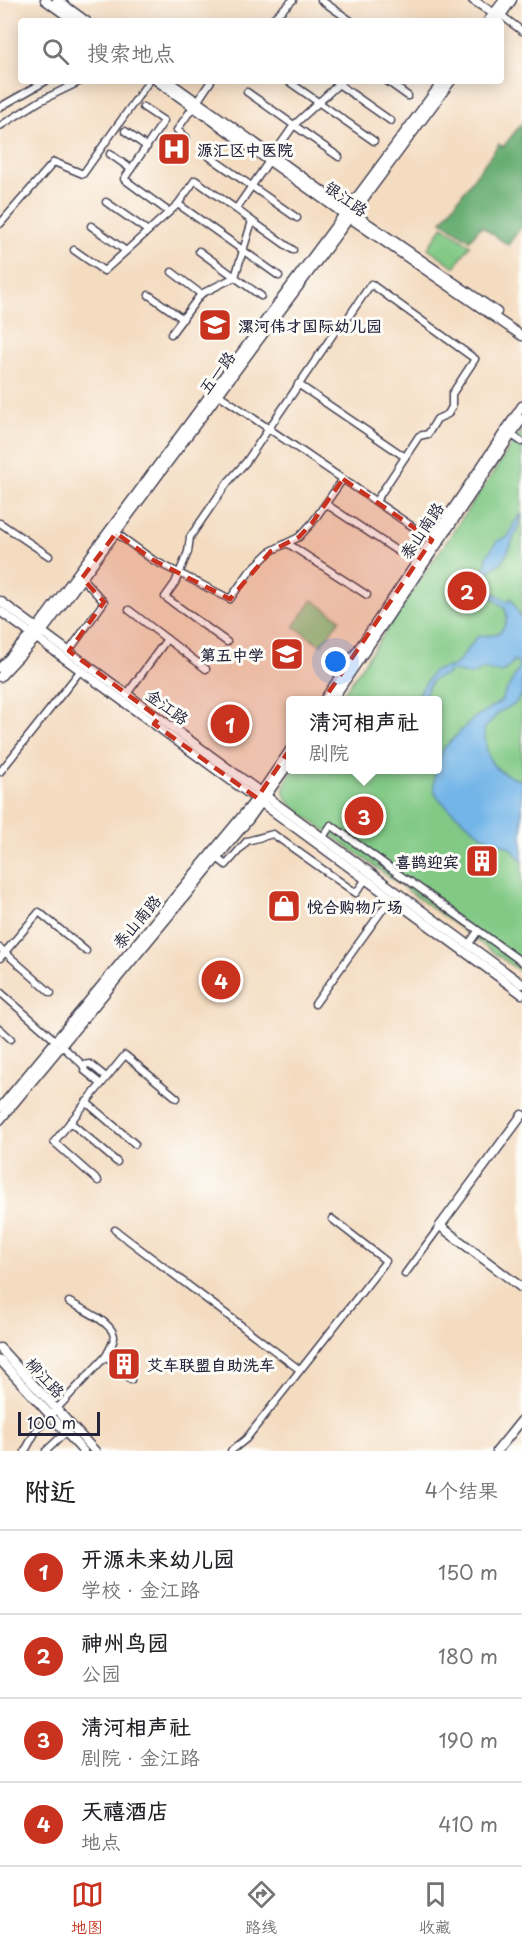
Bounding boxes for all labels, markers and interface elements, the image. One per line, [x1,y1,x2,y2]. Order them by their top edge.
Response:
search box [18,18,504,84]
icon: search [39,35,72,68]
text: 搜索地点 [87,35,175,68]
hospital icon: 源汇区中医院 [156,131,192,167]
place label: 源汇区中医院 [197,137,293,161]
street label: 银江路 [320,174,374,222]
school or university icon: 漯河伟才国际幼儿园 [197,307,233,343]
place label: 漯河伟才国际幼儿园 [238,313,382,337]
street label: 五一路 [192,346,240,398]
street label: 泰山南路 [393,497,449,563]
pin: 2 [448,568,486,614]
school or university icon: 第五中学 [269,636,305,672]
place label: 第五中学 [200,642,264,666]
your location [321,647,350,676]
street label: 金江路 [142,682,194,730]
popup [286,696,442,774]
pin: 1 [210,702,250,746]
text: 清河相声社 [309,704,419,737]
text: 剧院 [309,737,349,767]
pin: 3 [344,794,384,838]
building icon: 喜鹊迎宾 [464,843,500,879]
place label: 喜鹊迎宾 [395,849,459,873]
shop icon: 悦合购物广场 [266,888,302,924]
street label: 泰山南路 [106,889,166,953]
place label: 悦合购物广场 [307,894,403,918]
pin: 4 [202,958,240,1002]
building icon: 艾车联盟自助洗车 [106,1346,142,1382]
street label: 柳江路 [21,1351,71,1403]
place label: 艾车联盟自助洗车 [147,1352,275,1376]
scale bar [18,1409,100,1436]
text: 100 m [27,1410,76,1434]
text: 附近 [24,1471,76,1510]
text: 4个结果 [425,1475,498,1505]
text: 开源未来幼儿园 [81,1541,235,1574]
text: 1 [39,1557,48,1587]
text: 150 m [438,1557,498,1587]
text: 学校 · 金江路 [81,1574,200,1604]
text: 神州鸟园 [81,1625,169,1658]
text: 2 [36,1641,51,1671]
text: 180 m [438,1641,498,1671]
text: 公园 [81,1658,121,1688]
text: 清河相声社 [81,1709,191,1742]
text: 3 [37,1725,50,1755]
text: 190 m [439,1725,498,1755]
text: 剧院 · 金江路 [81,1742,200,1772]
text: 天禧酒店 [81,1793,169,1826]
text: 4 [37,1809,50,1839]
text: 410 m [438,1809,498,1839]
text: 地点 [81,1826,121,1856]
tab: 地图 [71,1878,104,1938]
tab: 路线 [245,1878,278,1938]
tab: 收藏 [419,1878,452,1938]

